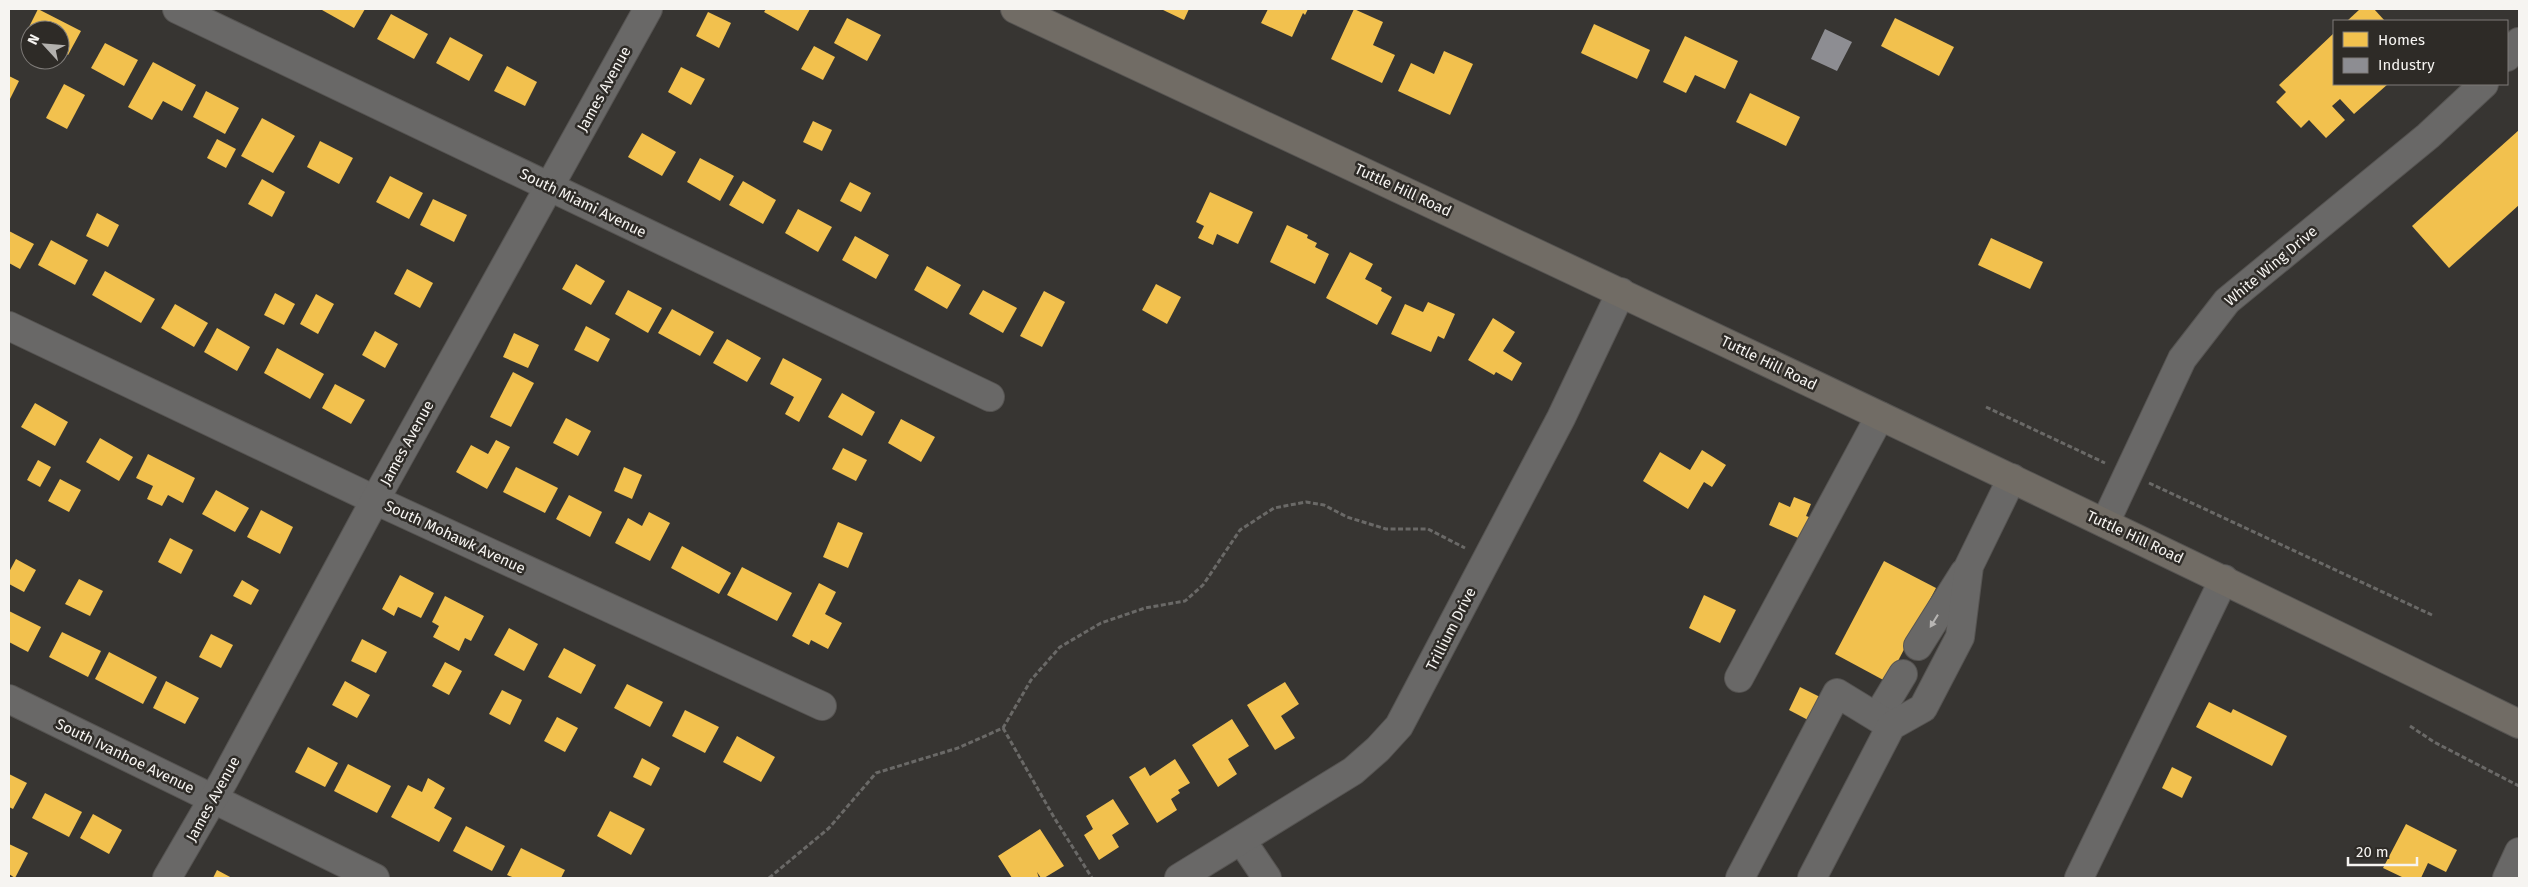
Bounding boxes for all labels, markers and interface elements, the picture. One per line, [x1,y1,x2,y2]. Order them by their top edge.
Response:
north arrow [20,20,70,70]
legend [2333,20,2508,85]
text: Homes [2378,31,2425,49]
text: N [24,32,43,47]
street label: James Avenue [573,43,635,135]
text: Industry [2378,56,2435,74]
street label: Tuttle Hill Road [1352,160,1454,220]
street label: South Miami Avenue [517,164,649,242]
street label: White Wing Drive [2221,222,2321,310]
street label: Tuttle Hill Road [1718,332,1820,394]
street label: James Avenue [376,397,438,489]
street label: South Mohawk Avenue [382,496,528,578]
street label: Tuttle Hill Road [2084,507,2186,567]
street label: Trillium Drive [1422,584,1480,674]
one-way arrow [1929,614,1939,628]
street label: South Ivanhoe Avenue [53,715,197,797]
street label: James Avenue [182,753,244,845]
scale bar [2348,834,2417,866]
text: 20 m [2356,843,2389,861]

